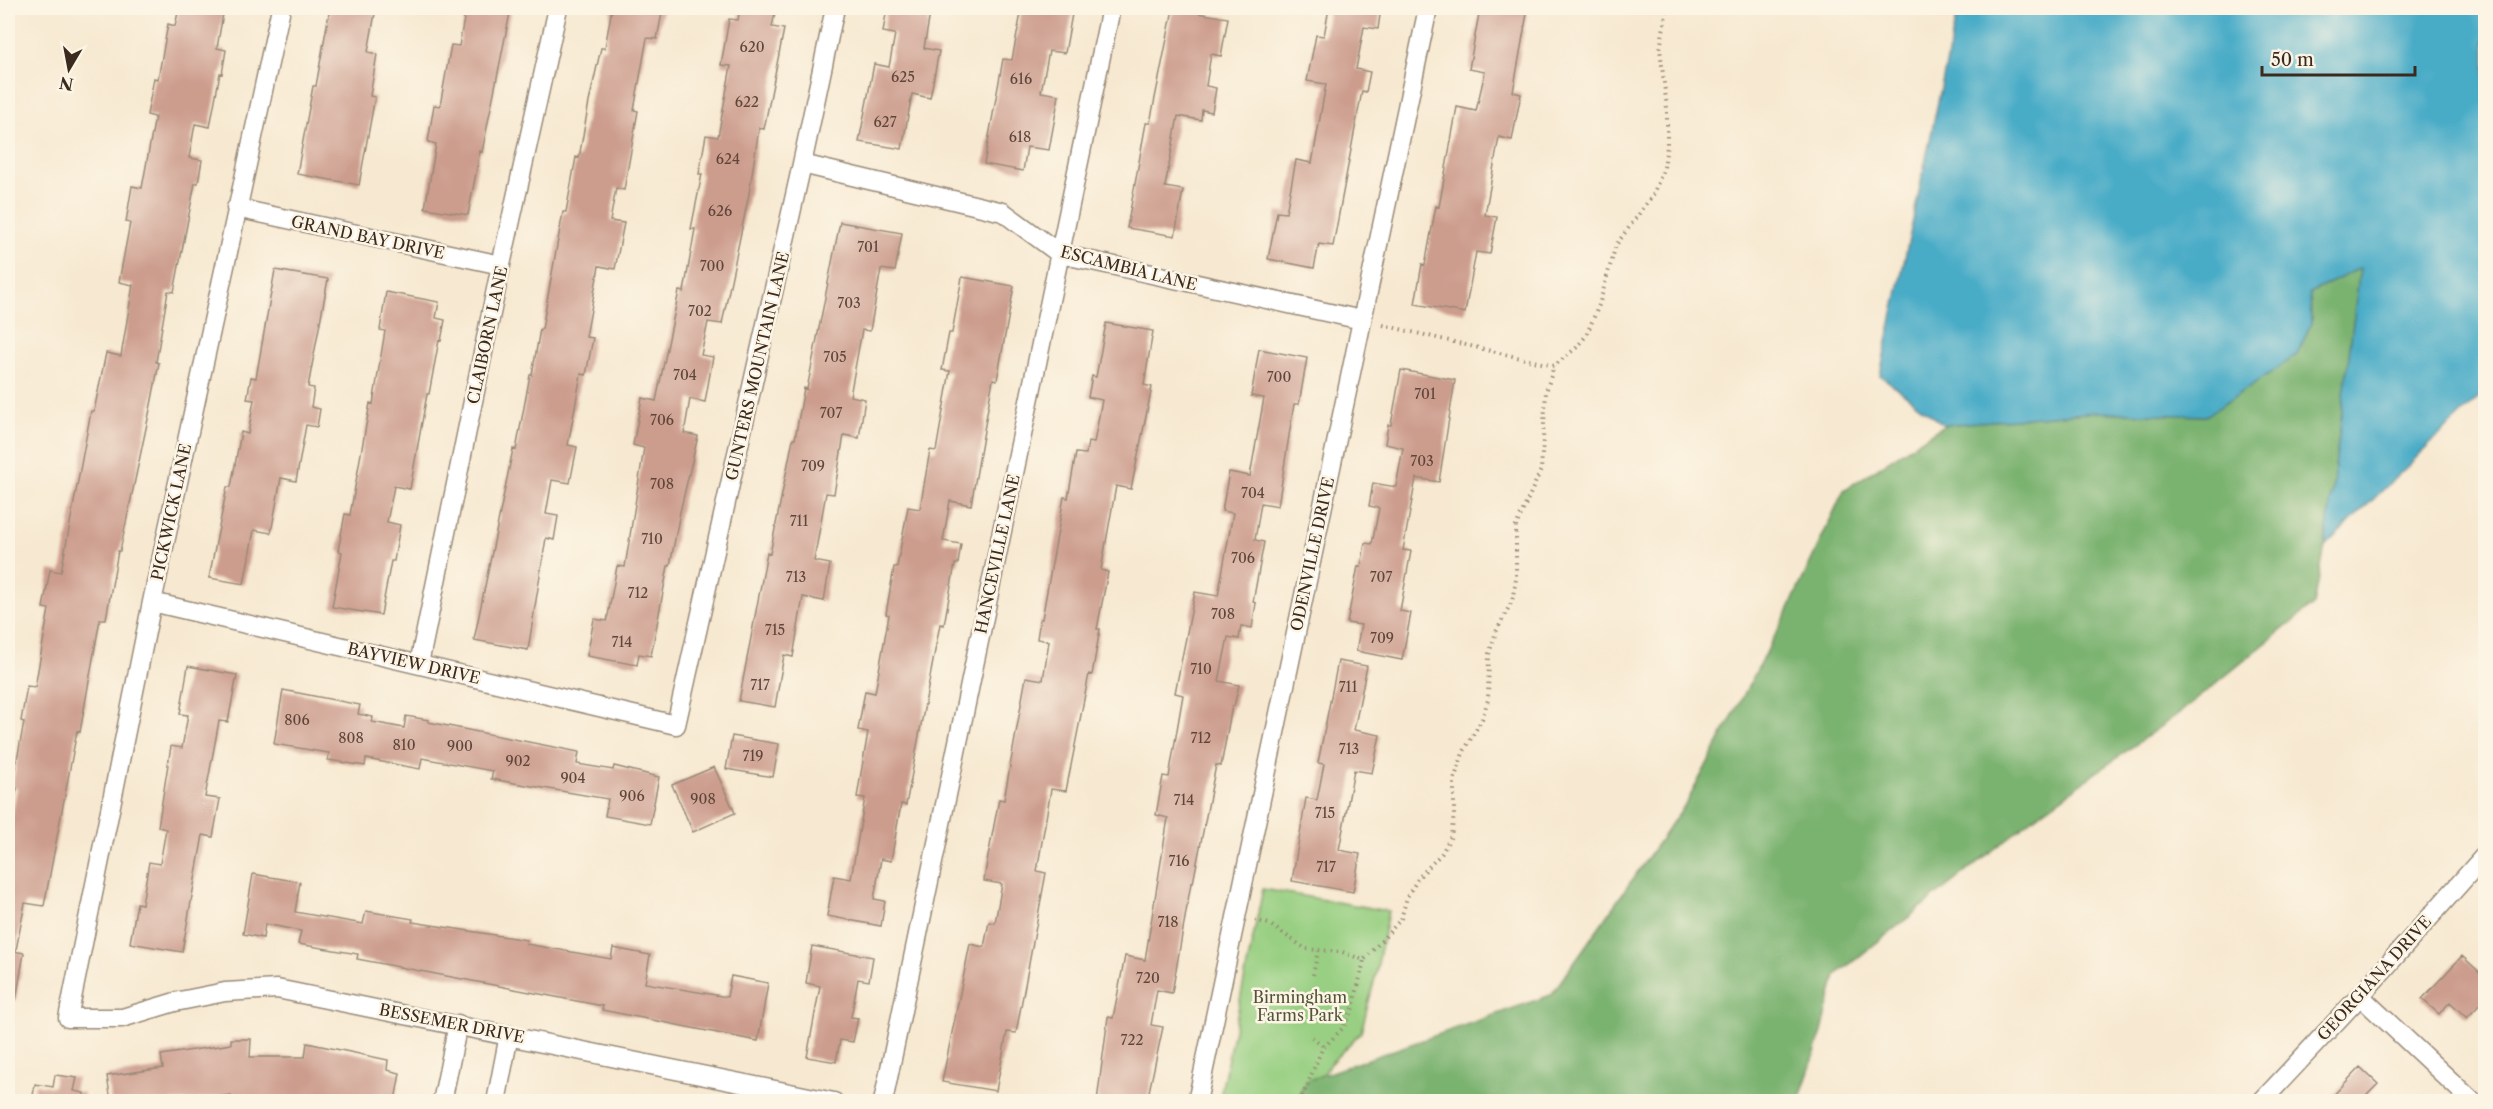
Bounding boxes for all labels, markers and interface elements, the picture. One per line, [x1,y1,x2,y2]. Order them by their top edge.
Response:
house number: 620 [739,38,765,56]
north arrow [39,39,99,99]
scale bar [2262,39,2415,77]
text: 50 m [2271,49,2314,71]
house number: 625 [891,68,915,86]
house number: 616 [1010,70,1032,88]
text: N [58,73,75,95]
house number: 622 [735,93,759,111]
house number: 627 [873,113,897,131]
house number: 618 [1009,128,1031,146]
house number: 624 [716,150,740,168]
house number: 626 [708,202,732,220]
street label: GRAND BAY DRIVE [289,211,447,263]
house number: 701 [857,238,879,256]
street label: ESCAMBIA LANE [1059,241,1199,295]
street label: GUNTERS MOUNTAIN LANE [721,250,793,482]
house number: 700 [700,257,724,275]
street label: CLAIBORN LANE [463,264,511,406]
house number: 703 [837,294,861,312]
house number: 702 [688,302,712,320]
house number: 705 [823,348,847,366]
house number: 704 [673,366,697,384]
house number: 700 [1267,368,1291,386]
house number: 701 [1414,385,1436,403]
house number: 707 [820,404,842,422]
house number: 706 [650,411,674,429]
street label: PICKWICK LANE [147,442,195,582]
house number: 703 [1410,452,1434,470]
house number: 709 [801,457,825,475]
street label: HANCEVILLE LANE [970,472,1024,636]
house number: 708 [650,475,674,493]
street label: ODENVILLE DRIVE [1286,475,1338,633]
house number: 704 [1241,484,1265,502]
house number: 711 [790,512,808,530]
house number: 710 [641,530,663,548]
house number: 706 [1231,549,1255,567]
house number: 713 [786,568,806,586]
house number: 707 [1370,568,1392,586]
house number: 712 [628,584,648,602]
house number: 708 [1211,605,1235,623]
house number: 715 [765,621,785,639]
house number: 709 [1370,629,1394,647]
house number: 714 [612,633,632,651]
street label: BAYVIEW DRIVE [346,638,482,688]
house number: 710 [1190,660,1212,678]
house number: 717 [750,676,770,694]
house number: 711 [1339,678,1357,696]
house number: 806 [284,711,310,729]
house number: 808 [338,729,364,747]
house number: 712 [1191,729,1211,747]
house number: 810 [392,736,416,754]
house number: 900 [447,737,473,755]
house number: 713 [1339,740,1359,758]
house number: 719 [743,747,764,765]
house number: 902 [505,752,531,770]
house number: 904 [560,769,586,787]
house number: 906 [619,787,645,805]
house number: 908 [690,790,716,808]
house number: 714 [1174,791,1194,809]
house number: 715 [1315,804,1335,822]
house number: 716 [1169,852,1189,870]
house number: 717 [1316,858,1336,876]
street label: GEORGIANA DRIVE [2313,911,2435,1045]
house number: 718 [1157,913,1179,931]
house number: 720 [1136,969,1160,987]
park label: Birmingham Farms Park [1253,987,1347,1025]
street label: BESSEMER DRIVE [377,999,527,1047]
house number: 722 [1121,1031,1144,1049]

